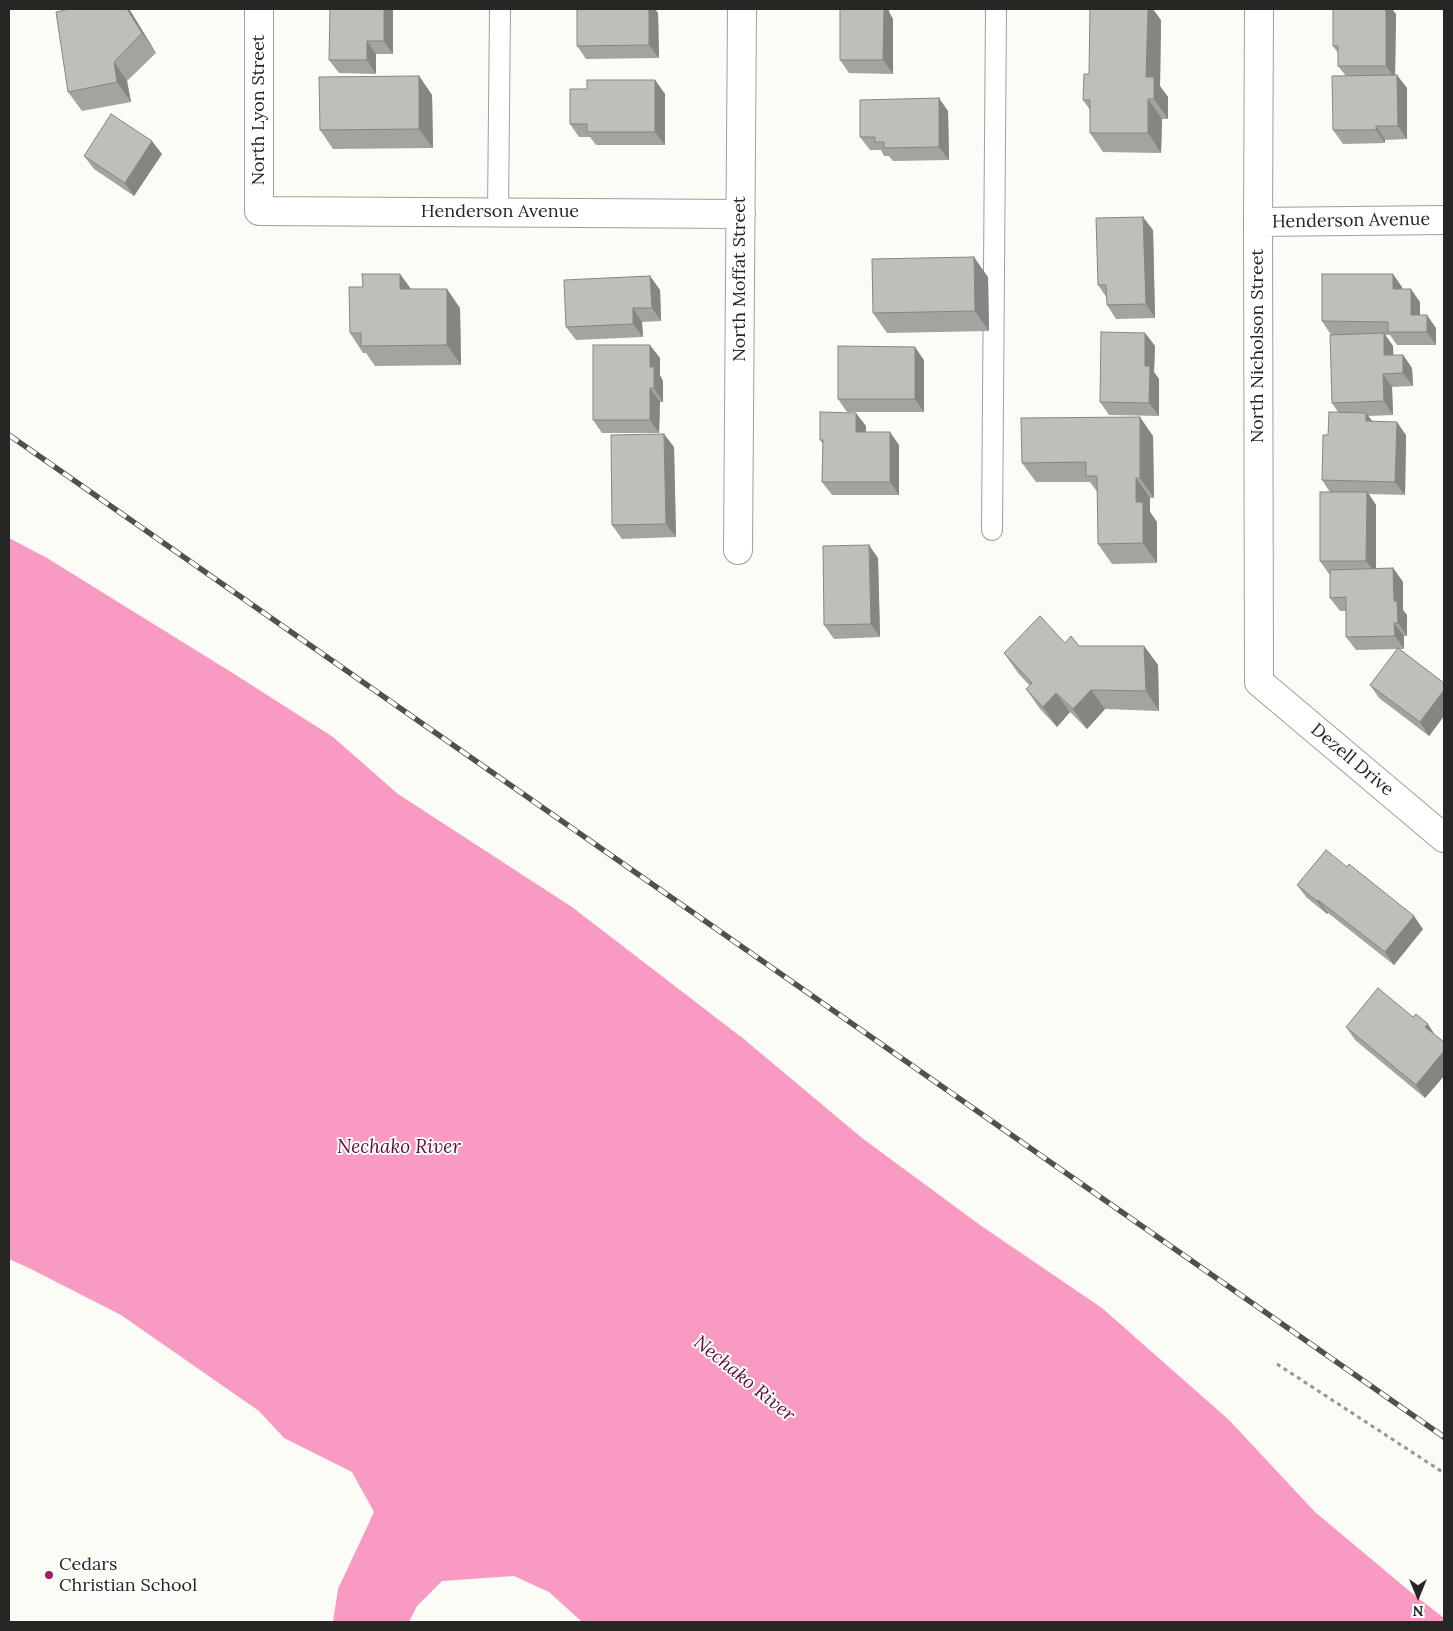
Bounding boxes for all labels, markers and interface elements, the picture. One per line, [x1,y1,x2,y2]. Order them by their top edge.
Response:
street label: North Lyon Street [248,35,270,185]
street label: North Moffat Street [729,196,751,362]
street label: Henderson Avenue [421,201,579,223]
street label: Henderson Avenue [1272,209,1430,233]
street label: North Nicholson Street [1247,249,1269,443]
street label: Dezell Drive [1306,719,1398,801]
water label: Nechako River [337,1137,461,1159]
water label: Nechako River [689,1331,799,1427]
place label: Cedars Christian School [59,1554,197,1596]
marker: Cedars Christian School [43,1569,55,1581]
north arrow [1393,1571,1443,1621]
text: N [1413,1602,1423,1620]

